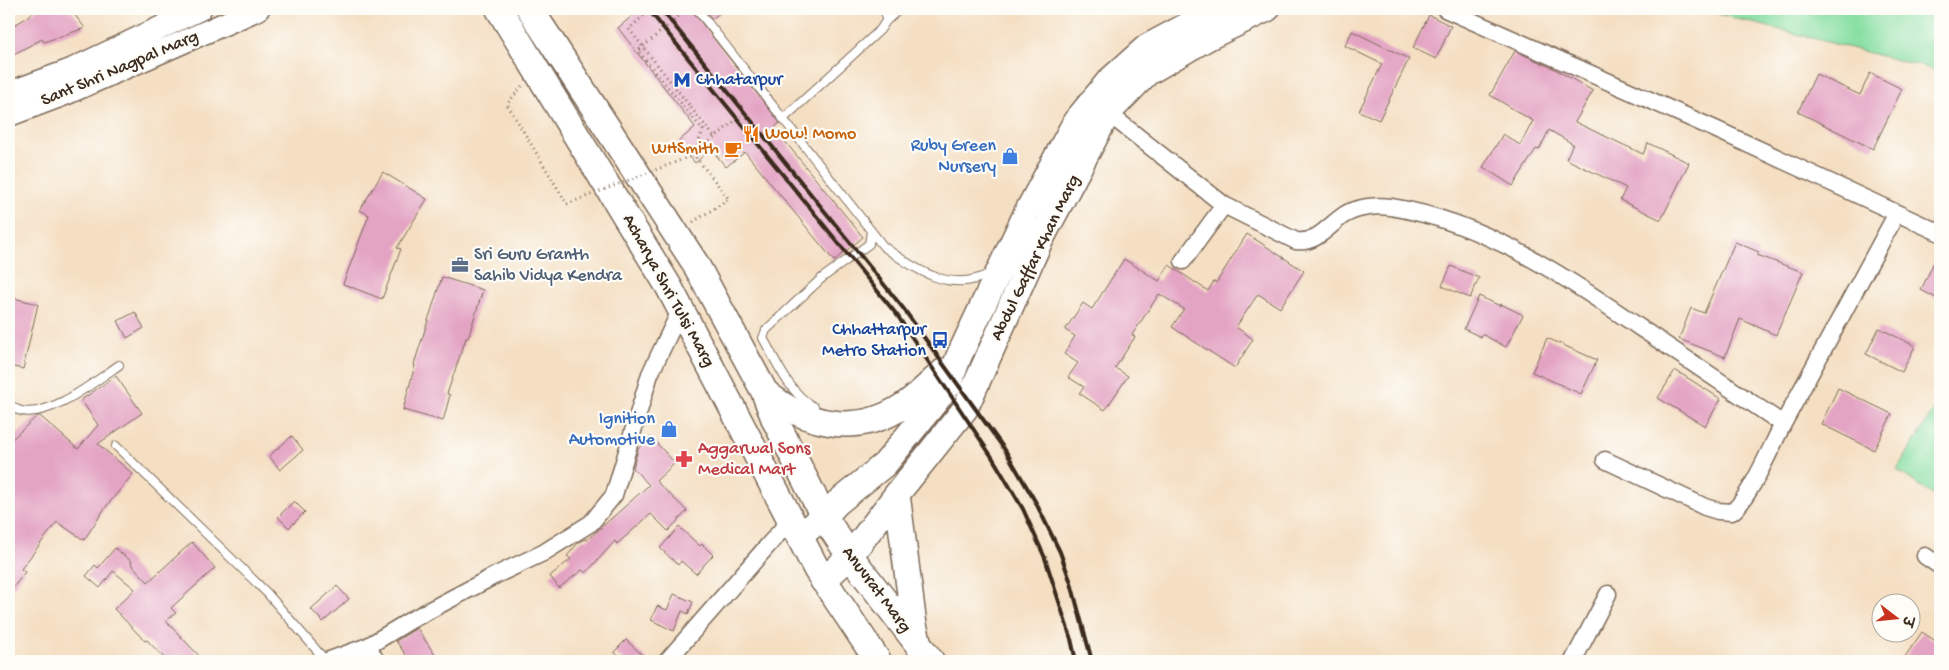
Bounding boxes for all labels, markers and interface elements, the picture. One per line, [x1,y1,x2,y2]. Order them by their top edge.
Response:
street label: Sant Shri Nagpal Marg [38,26,202,112]
metro station icon: Chhatarpur [672,70,692,90]
place label: Chhatarpur [696,70,784,91]
restaurant icon: Wow! Momo [741,124,761,144]
place label: Wow! Momo [765,124,856,145]
place label: Ruby Green Nursery [911,136,996,178]
place label: WHSmith [651,139,719,160]
cafe icon: WHSmith [723,139,743,159]
shop icon: Ruby Green Nursery [1000,146,1020,166]
street label: Abdul Gaffar Khan Marg [987,172,1085,344]
street label: Acharya Shri Tulsi Marg [617,211,719,371]
place label: Sri Guru Granth Sahib Vidya Kendra [474,245,623,287]
office icon: Sri Guru Granth Sahib Vidya Kendra [450,255,470,275]
place label: Chhattarpur Metro Station [822,320,928,362]
bus stop icon: Chhattarpur Metro Station [930,330,950,350]
place label: Ignition Automotive [569,409,656,451]
shop icon: Ignition Automotive [659,419,679,439]
place label: Aggarwal Sons Medical Mart [698,439,812,481]
pharmacy icon: Aggarwal Sons Medical Mart [674,449,694,469]
street label: Anuvrat Marg [837,543,915,637]
north arrow [1872,592,1922,642]
text: उ [1896,612,1916,629]

